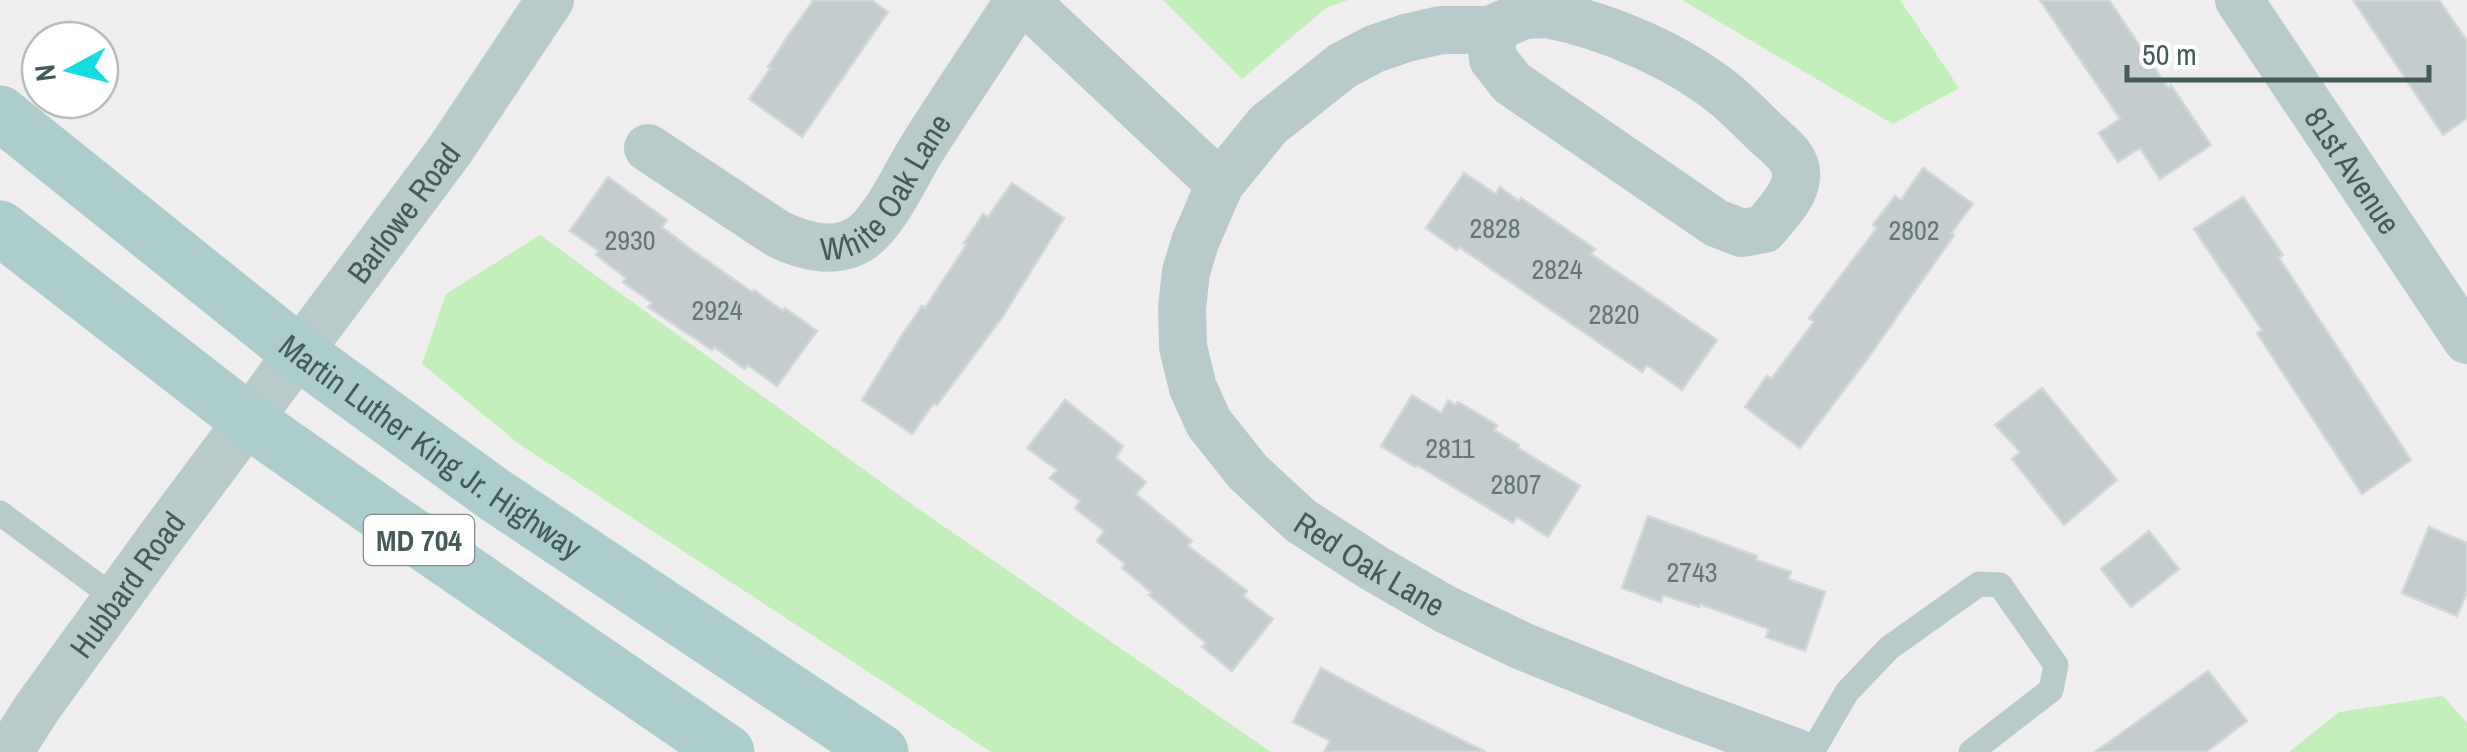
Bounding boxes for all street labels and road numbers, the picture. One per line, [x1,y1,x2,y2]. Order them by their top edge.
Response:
street label: 81st Avenue [2295,98,2411,242]
street label: White Oak Lane [819,105,960,270]
street label: Barlowe Road [337,134,470,292]
street label: Martin Luther King Jr. Highway [270,324,591,569]
street label: Red Oak Lane [1286,501,1453,626]
street label: Hubbard Road [59,503,194,666]
road number: MD 704 [364,515,474,565]

